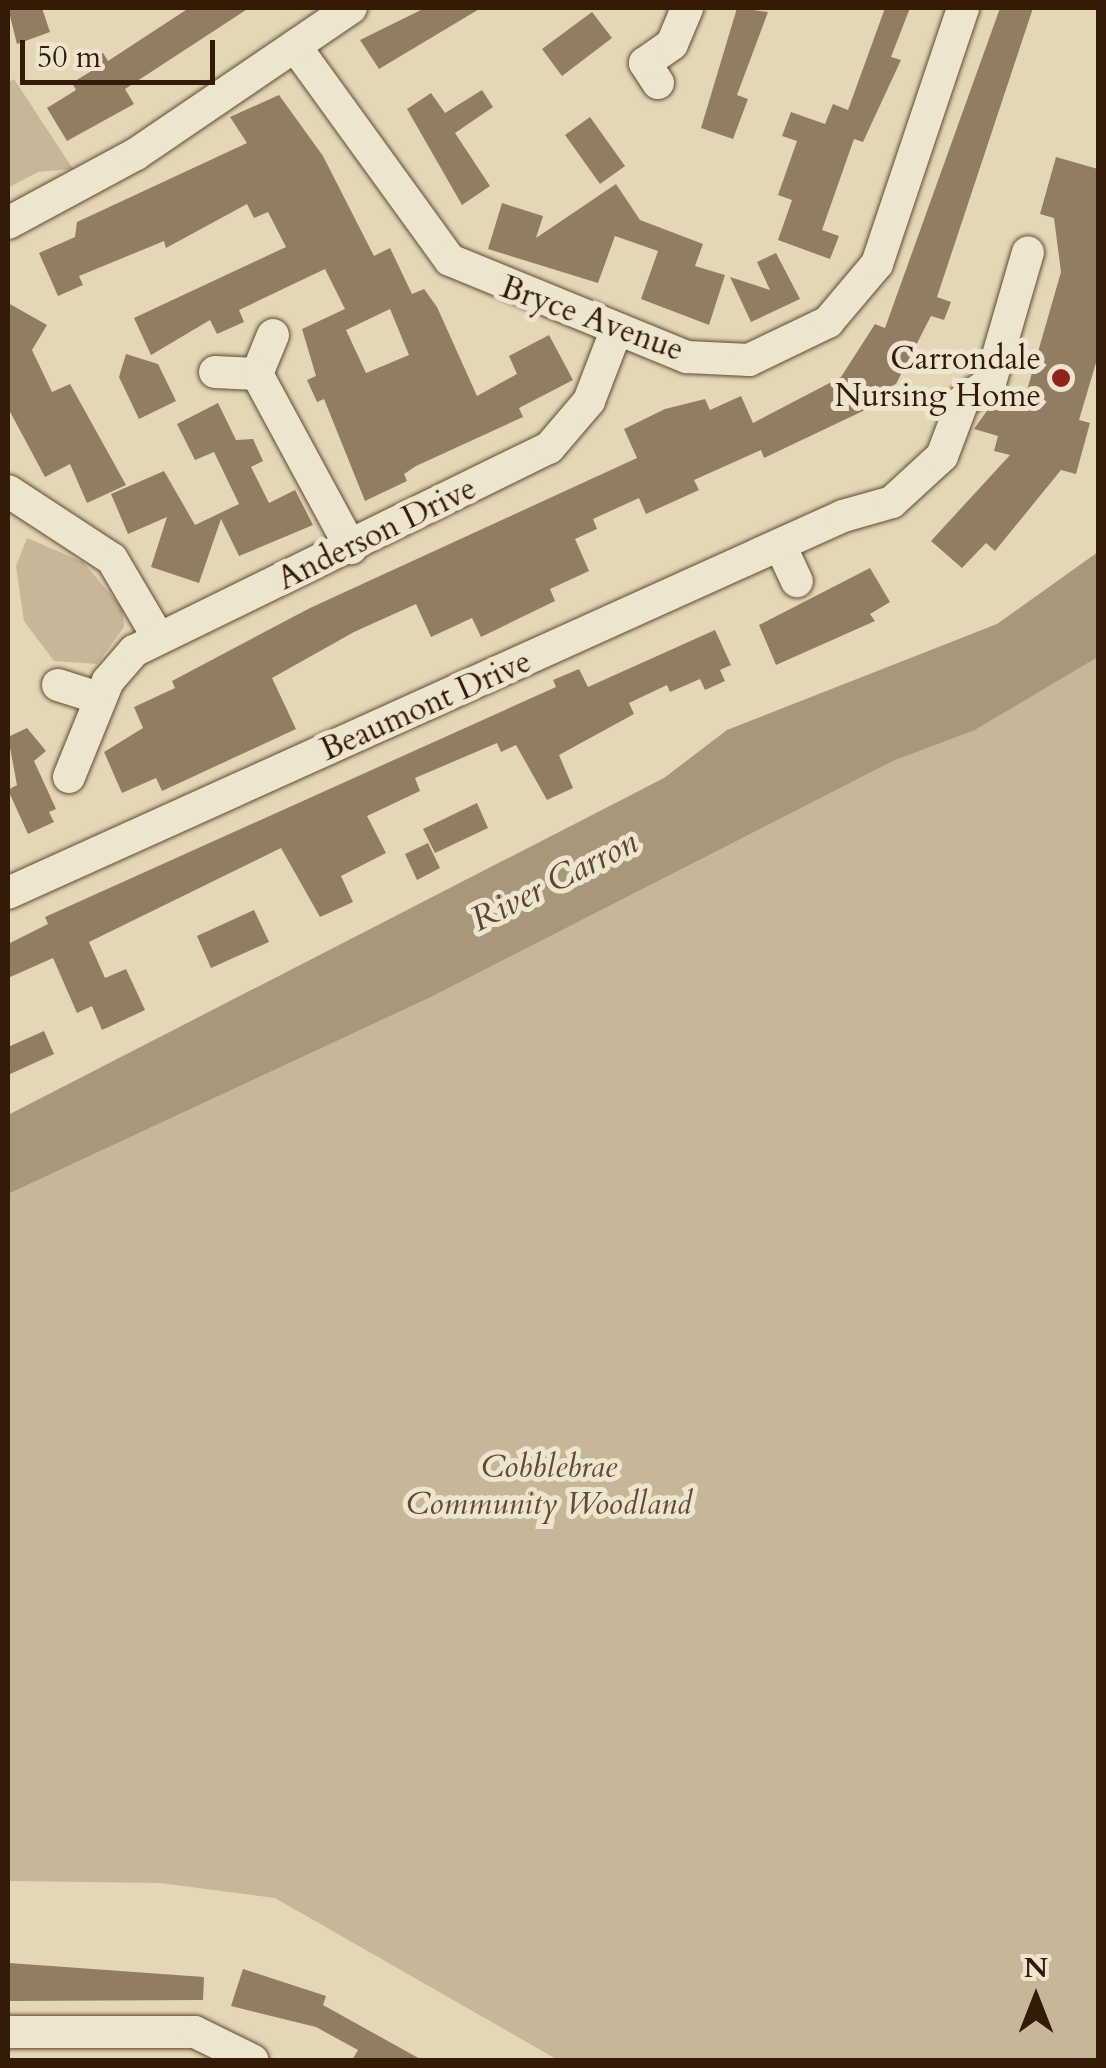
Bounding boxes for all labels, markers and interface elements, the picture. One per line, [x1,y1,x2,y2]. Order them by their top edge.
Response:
scale bar [25,20,220,82]
text: 50 m [37,37,101,78]
street label: Bryce Avenue [495,268,689,370]
place label: Carrondale Nursing Home [834,341,1041,416]
marker: Carrondale Nursing Home [1050,367,1072,389]
street label: Anderson Drive [271,469,483,599]
street label: Beaumont Drive [315,642,537,770]
water label: River Carron [464,821,644,941]
park label: Cobblebrae Community Woodland [406,1449,692,1524]
north arrow [986,1948,1086,2048]
text: N [1024,1949,1048,1987]

